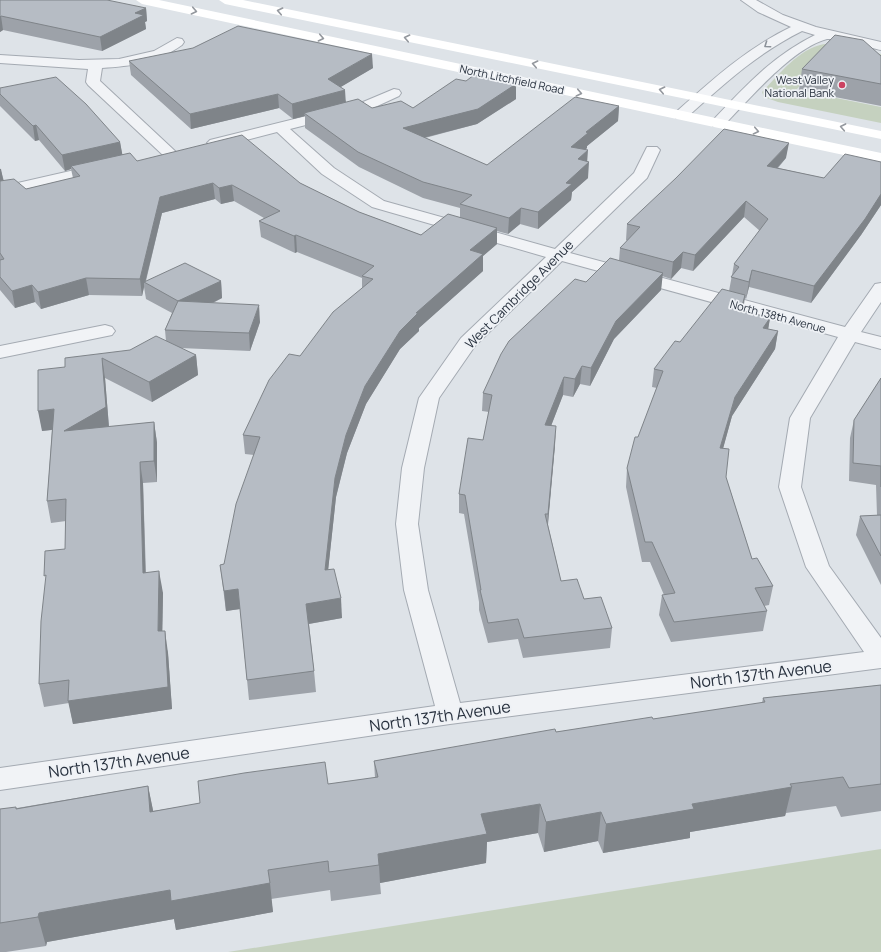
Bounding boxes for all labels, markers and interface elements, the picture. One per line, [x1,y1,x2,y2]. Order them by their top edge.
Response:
one-way arrow [191,6,197,15]
one-way arrow [277,8,283,16]
one-way arrow [318,34,325,42]
one-way arrow [404,34,410,42]
one-way arrow [764,40,771,47]
street label: North Litchfield Road [458,61,566,97]
one-way arrow [531,61,538,69]
place label: West Valley National Bank [765,72,835,100]
marker: West Valley National Bank [837,80,847,90]
one-way arrow [659,87,665,95]
one-way arrow [576,88,582,96]
one-way arrow [840,124,846,132]
one-way arrow [753,127,759,135]
street label: West Cambridge Avenue [461,235,578,352]
street label: North 138th Avenue [728,296,828,336]
street label: North 137th Avenue [689,654,833,694]
street label: North 137th Avenue [368,695,512,737]
street label: North 137th Avenue [47,741,191,783]

